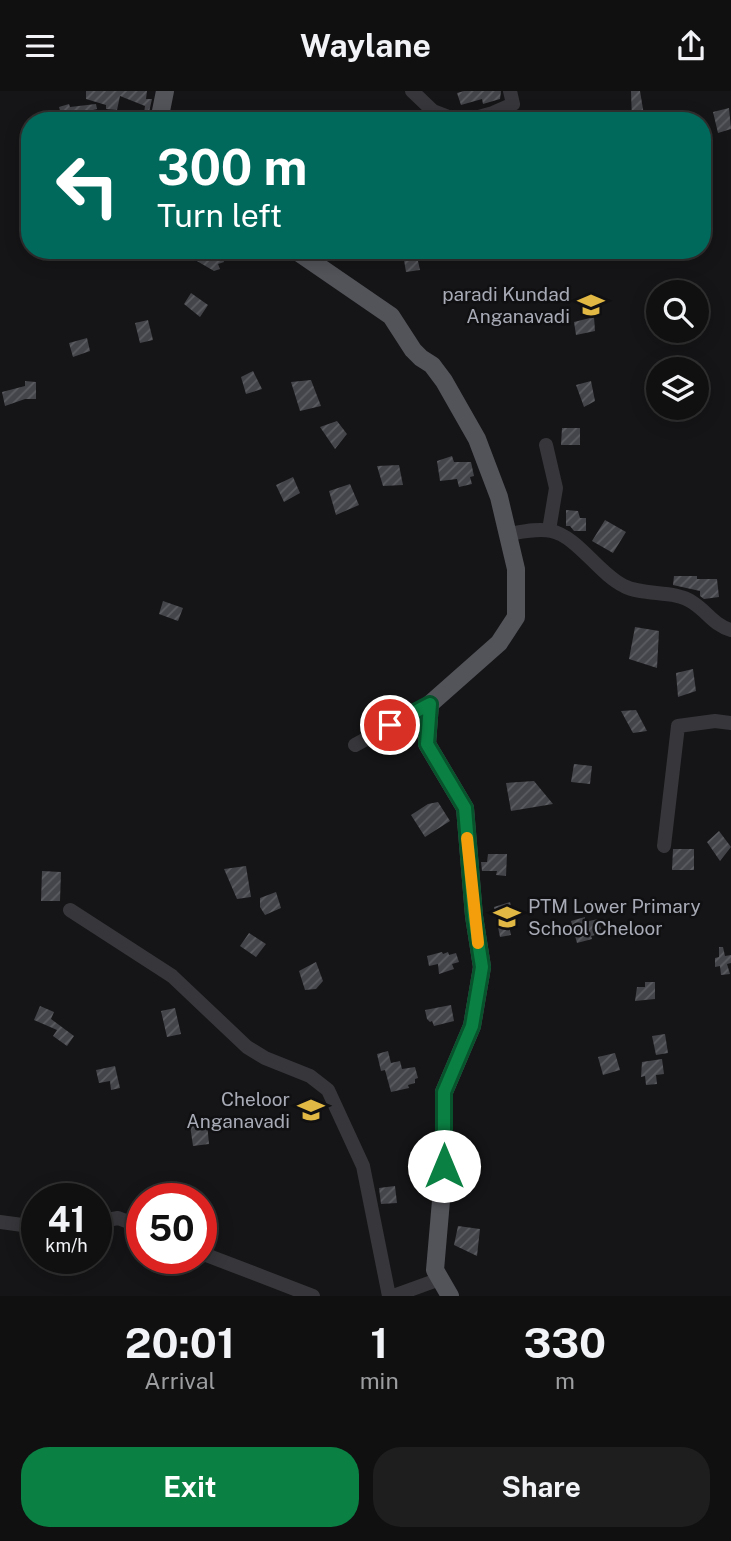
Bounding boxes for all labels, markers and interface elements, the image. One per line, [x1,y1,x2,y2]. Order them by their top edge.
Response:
icon: menu [21,27,59,65]
text: Waylane [300,27,431,64]
icon: share [672,27,710,65]
text: 300 m [157,138,307,196]
icon: left [42,140,133,231]
text: Turn left [157,197,282,234]
map controls [646,280,709,420]
button: search [646,280,709,343]
place label: paradi Kundad Anganavadi [442,283,570,327]
school or university icon: paradi Kundad Anganavadi [576,290,606,320]
button: layers [646,357,709,420]
pin [360,695,420,755]
icon: arrive [371,706,409,744]
place label: PTM Lower Primary School Cheloor [528,895,701,939]
school or university icon: PTM Lower Primary School Cheloor [492,902,522,932]
place label: Cheloor Anganavadi [186,1088,290,1132]
school or university icon: Cheloor Anganavadi [296,1095,326,1125]
position arrow [407,1129,481,1203]
speed limit sign: 50 [126,1183,217,1274]
text: 41 [48,1199,85,1240]
text: km/h [45,1235,88,1256]
text: 20:01 [125,1318,235,1367]
text: 1 [370,1318,388,1367]
text: 330 [524,1318,606,1367]
text: Arrival [144,1367,215,1394]
text: min [360,1367,399,1394]
text: m [555,1367,575,1394]
button: Exit [21,1447,359,1527]
button: Share [373,1447,710,1527]

